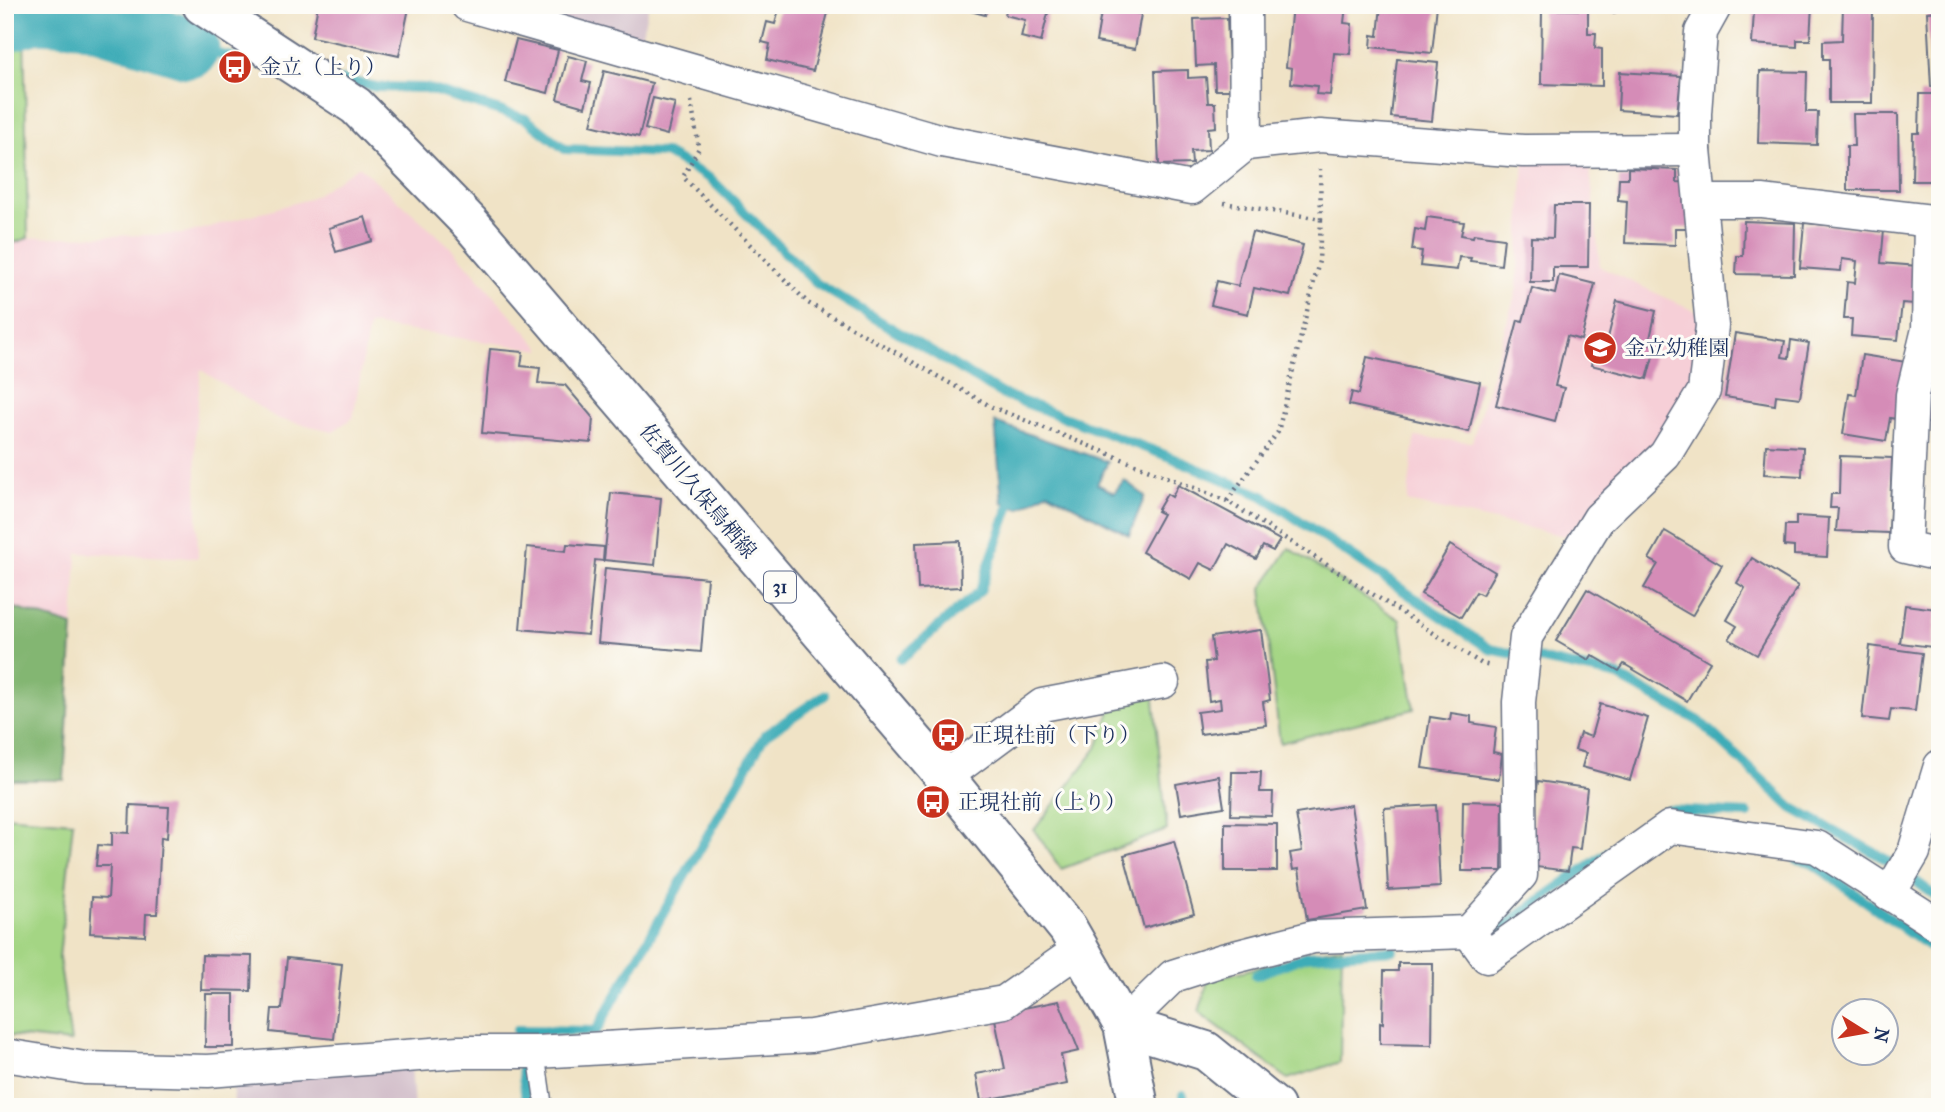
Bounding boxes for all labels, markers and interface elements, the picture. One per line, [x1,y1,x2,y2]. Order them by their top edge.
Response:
bus stop icon: 金立（上り） [216,48,254,86]
place label: 金立（上り） [260,55,386,79]
school or university icon: 金立幼稚園 [1581,329,1619,367]
place label: 金立幼稚園 [1624,336,1729,360]
street label: 佐賀川久保鳥栖線 [635,419,761,563]
road number: 31 [764,572,796,602]
bus stop icon: 正現社前（下り） [929,716,967,754]
place label: 正現社前（下り） [972,723,1140,747]
bus stop icon: 正現社前（上り） [914,783,952,821]
place label: 正現社前（上り） [958,790,1126,814]
north arrow [1829,996,1899,1066]
text: N [1868,1026,1893,1045]

